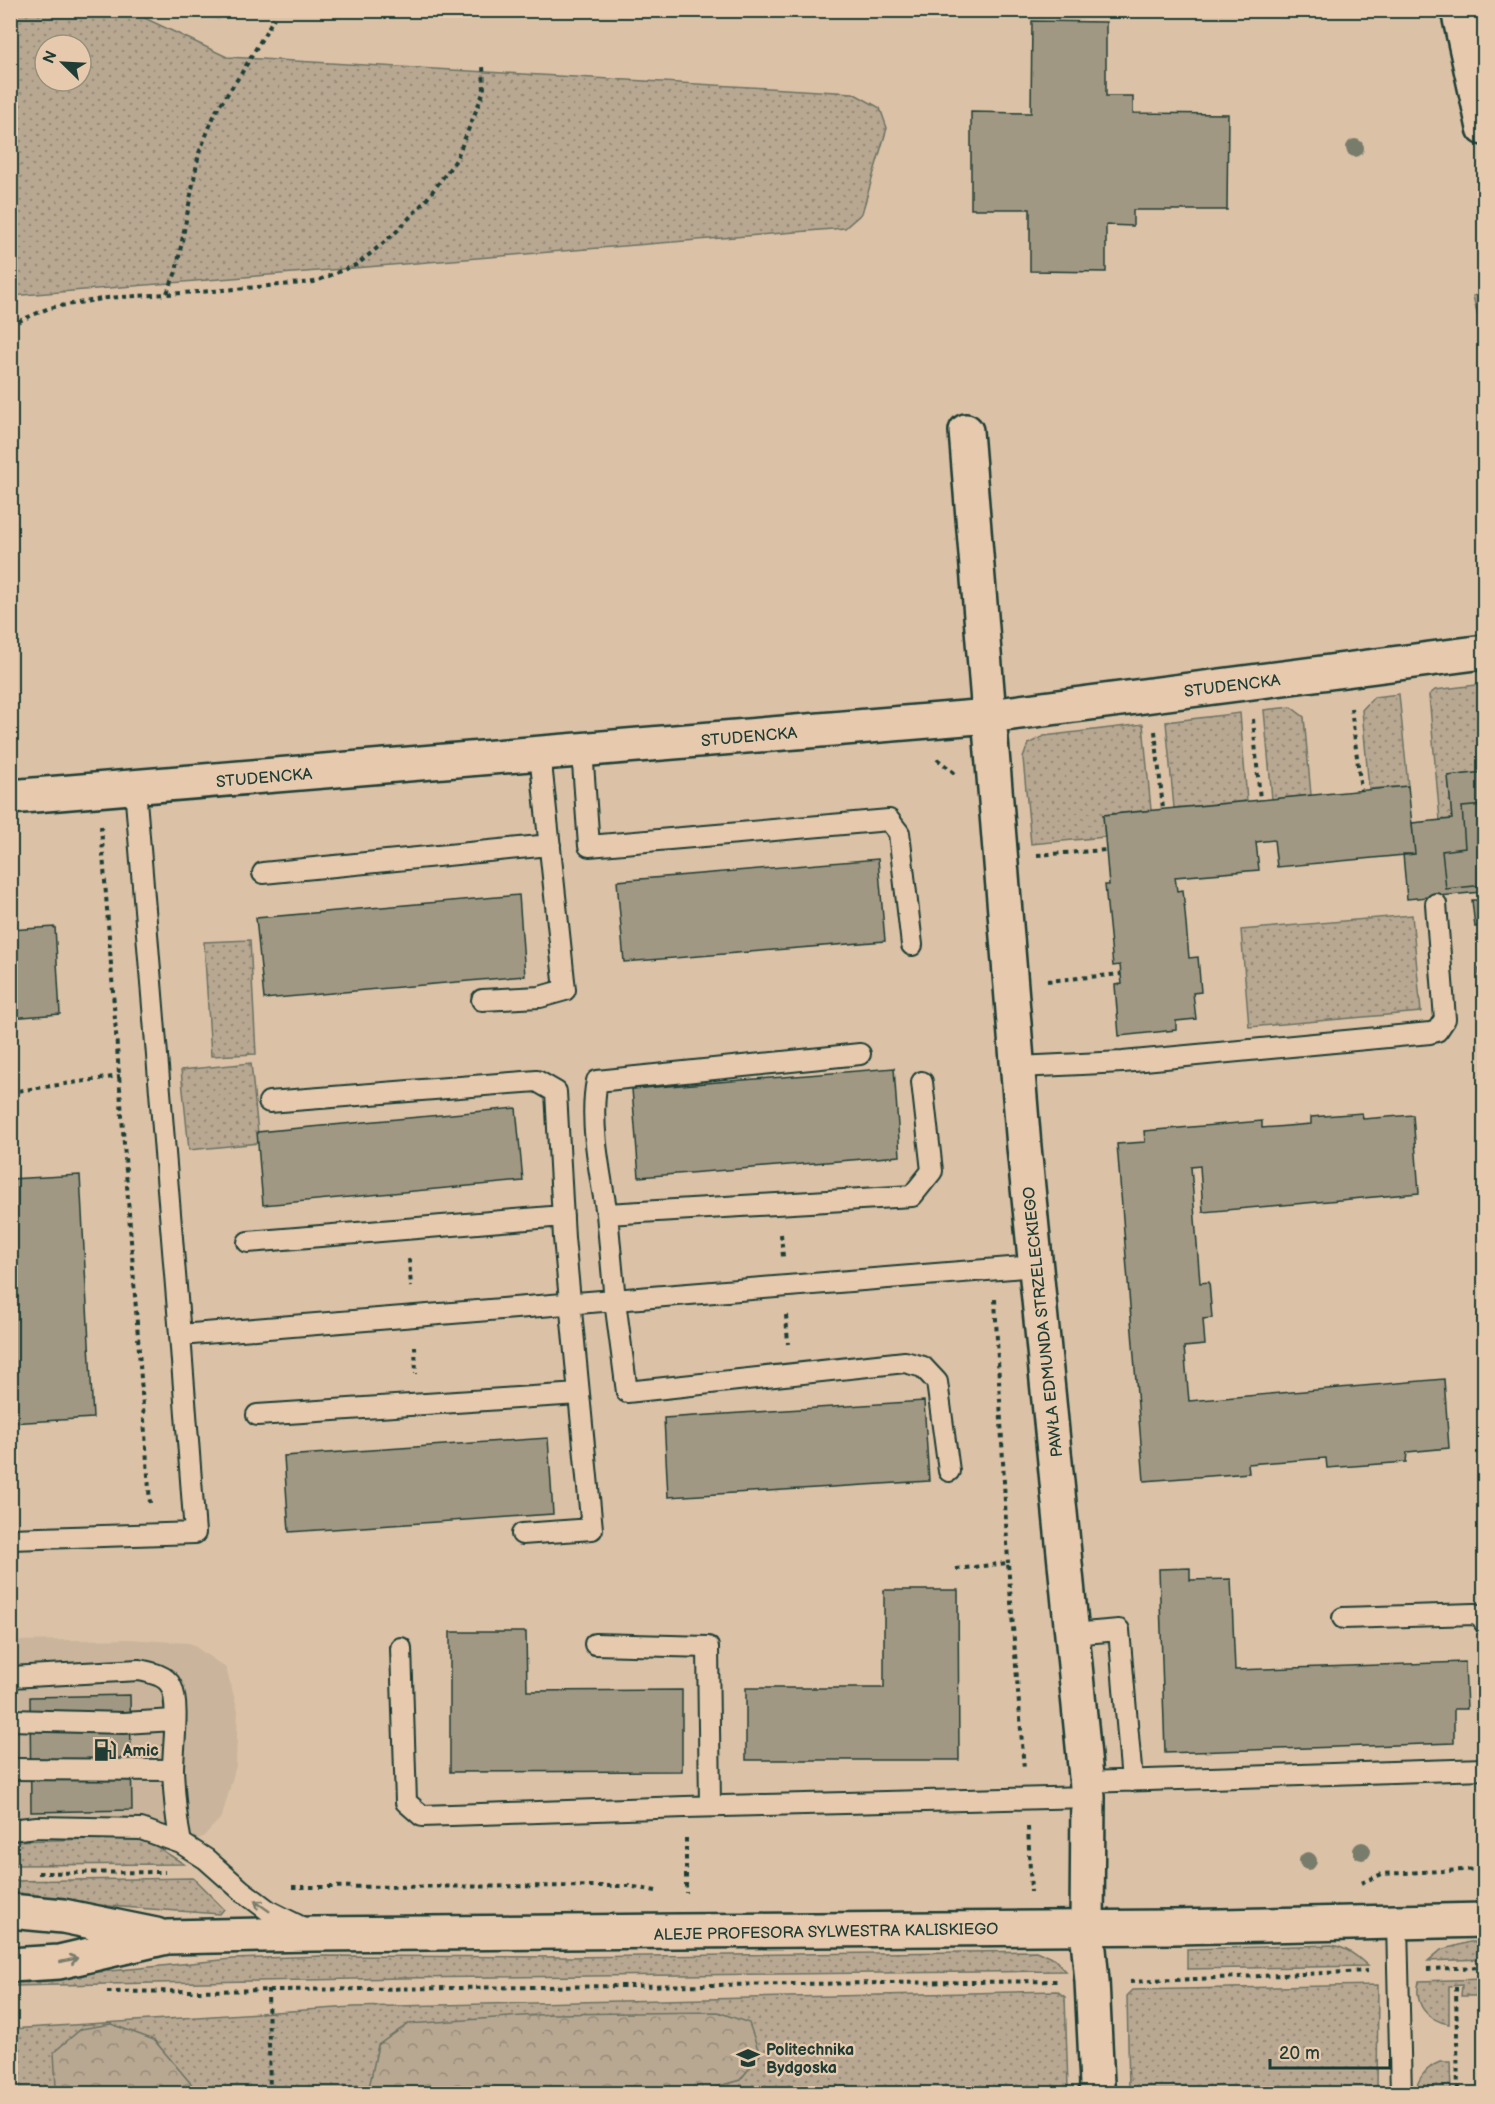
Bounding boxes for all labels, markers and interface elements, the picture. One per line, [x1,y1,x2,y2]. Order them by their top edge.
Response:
north arrow [33,33,93,93]
text: N [40,48,62,67]
street label: STUDENCKA [1183,671,1281,702]
street label: STUDENCKA [700,724,798,751]
street label: STUDENCKA [215,765,313,792]
street label: PAWŁA EDMUNDA STRZELECKIEGO [1020,1186,1067,1458]
fuel station icon: Amic [92,1737,118,1763]
place label: Amic [122,1742,159,1761]
one-way arrow [255,1900,271,1912]
street label: ALEJE PROFESORA SYLWESTRA KALISKIEGO [654,1920,998,1945]
one-way arrow [58,1954,78,1965]
scale bar [1270,2032,1390,2070]
place label: Politechnika Bydgoska [766,2041,854,2078]
text: 20 m [1279,2043,1320,2064]
school or university icon: Politechnika Bydgoska [735,2045,761,2071]

